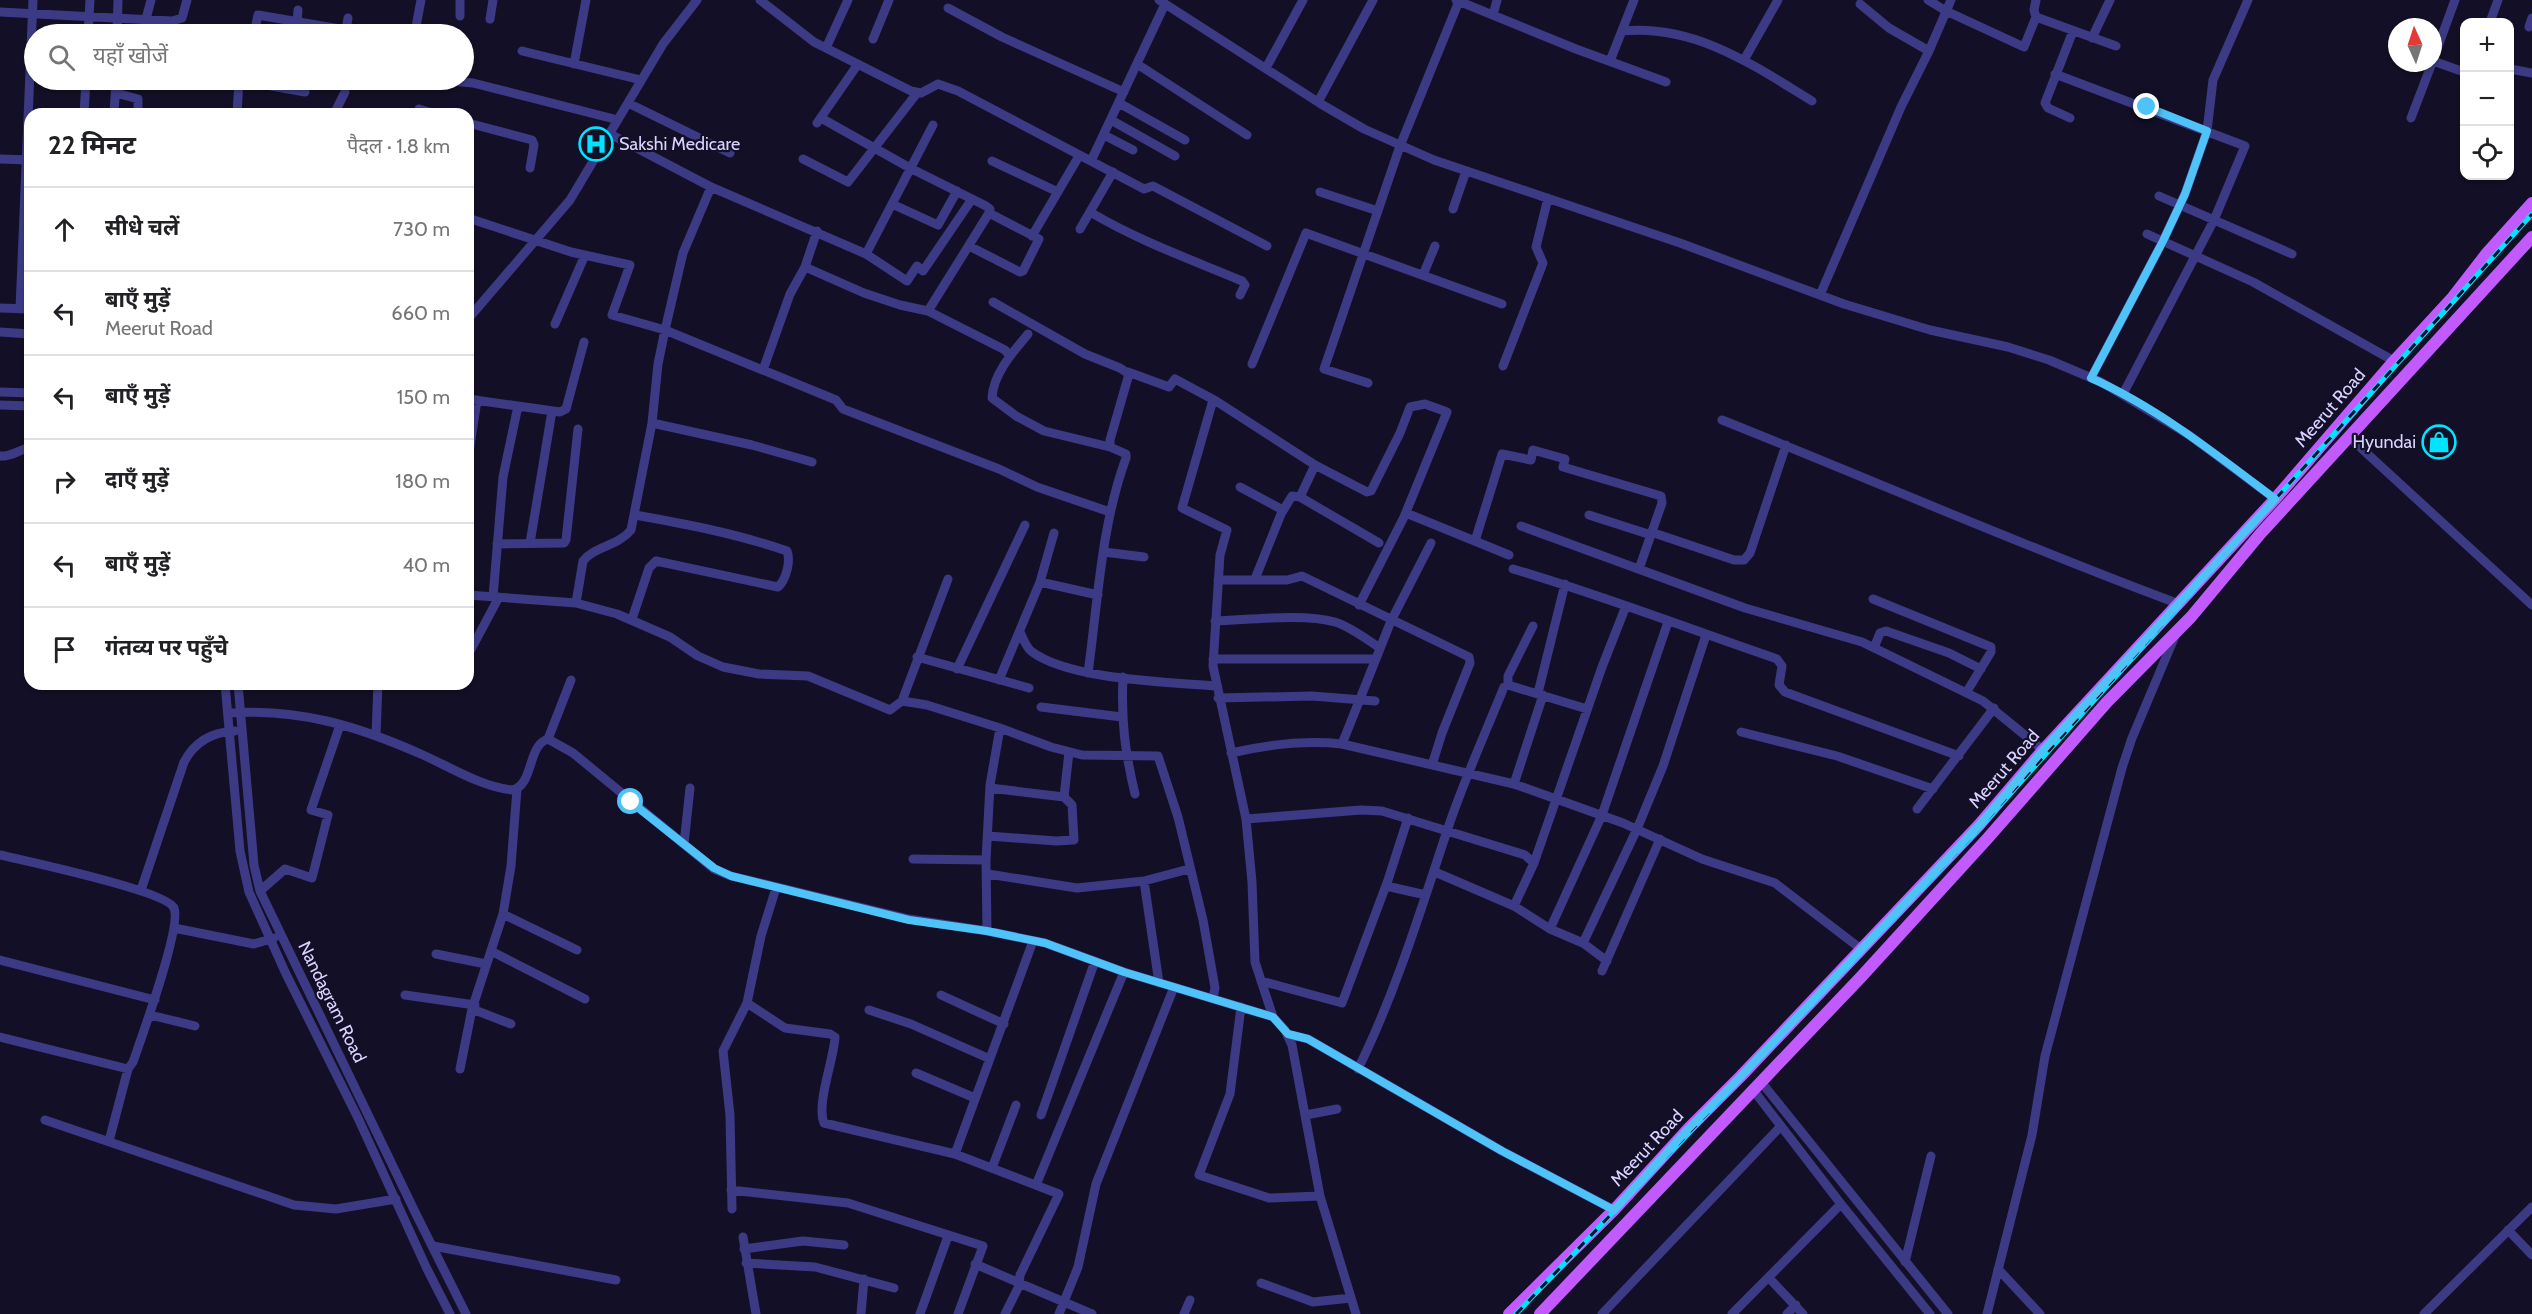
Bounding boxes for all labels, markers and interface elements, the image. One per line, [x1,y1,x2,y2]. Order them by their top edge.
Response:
north arrow [2388,18,2442,72]
map controls [2460,18,2514,180]
button: + [2460,18,2514,72]
search box [24,24,474,90]
icon: search [45,41,78,74]
text: यहाँ खोजें [93,42,168,69]
button: − [2460,72,2514,126]
route end [2133,93,2159,119]
hospital icon: Sakshi Medicare [578,126,614,162]
button: locate [2460,126,2514,180]
text: 22 मिनट [48,129,136,161]
place label: Sakshi Medicare [619,133,740,155]
text: पैदल · 1.8 km [347,134,450,158]
icon: ahead [48,213,81,246]
text: सीधे चलें [105,214,179,241]
text: 730 m [393,217,450,241]
text: बाएँ मुड़ें [105,286,170,313]
icon: left [48,297,81,330]
text: 660 m [391,301,450,325]
text: Meerut Road [105,316,213,340]
street label: Meerut Road [2290,364,2370,452]
icon: left [48,381,81,414]
text: बाएँ मुड़ें [105,382,170,409]
text: 150 m [397,385,450,409]
shop icon: Hyundai [2421,424,2457,460]
place label: Hyundai [2352,431,2416,453]
icon: right [48,465,81,498]
text: दाएँ मुड़ें [105,466,169,493]
text: 180 m [395,469,450,493]
icon: left [48,549,81,582]
text: बाएँ मुड़ें [105,550,170,577]
text: 40 m [402,553,450,577]
icon: arrive [48,633,81,666]
text: गंतव्य पर पहुँचे [105,634,228,661]
street label: Meerut Road [1964,725,2044,813]
route start [617,788,643,814]
street label: Nandagram Road [293,938,371,1066]
street label: Meerut Road [1606,1105,1688,1191]

